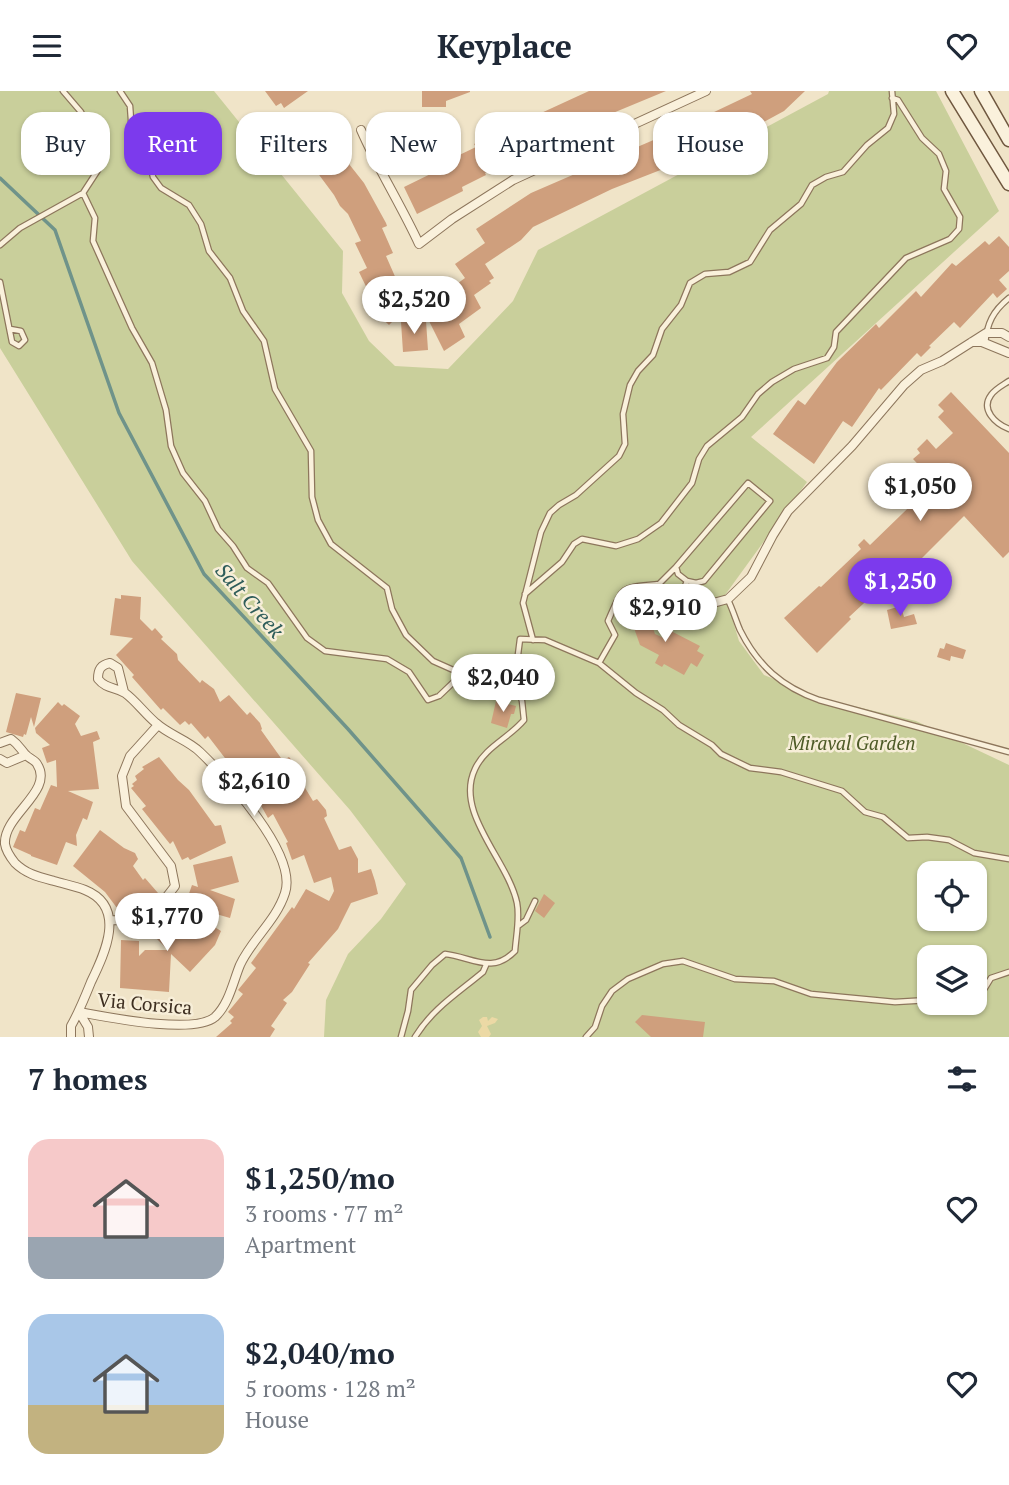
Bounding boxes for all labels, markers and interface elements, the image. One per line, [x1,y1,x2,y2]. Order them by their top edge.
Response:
text: Keyplace [437,25,572,67]
icon: menu [28,27,66,65]
icon: heart [943,27,981,65]
chip: Buy [21,112,110,175]
chip: Rent [124,112,222,175]
chip: Filters [236,112,352,175]
chip: New [366,112,461,175]
chip: Apartment [475,112,639,175]
chip: House [653,112,768,175]
pin: $2,520 [357,277,471,336]
text: $2,520 [378,283,450,314]
pin: $1,050 [863,463,977,523]
text: $1,050 [884,470,956,501]
water label: Salt Creek [210,557,291,644]
pin: $1,250 [843,559,957,618]
text: $1,250 [864,565,936,596]
pin: $2,910 [608,585,722,644]
text: $2,910 [629,591,701,622]
pin: $2,040 [446,655,560,714]
text: $2,040 [467,661,539,692]
park label: Miraval Garden [787,730,916,755]
pin: $2,610 [197,759,311,818]
text: $2,610 [218,765,290,796]
map controls [917,861,987,1015]
button: locate [917,861,987,931]
pin: $1,770 [110,893,224,953]
text: $1,770 [131,900,203,931]
button: layers [917,945,987,1015]
street label: Via Corsica [97,986,194,1020]
text: 7 homes [28,1059,147,1099]
icon: filters [943,1060,981,1098]
text: $1,250/mo [245,1158,395,1198]
icon: home [84,1167,168,1251]
icon: heart [943,1190,981,1228]
text: 3 rooms · 77 m² [245,1198,404,1229]
text: Apartment [245,1229,356,1260]
text: $2,040/mo [245,1333,395,1373]
icon: home [84,1342,168,1426]
icon: heart [943,1365,981,1403]
text: 5 rooms · 128 m² [245,1373,416,1404]
text: House [245,1404,309,1435]

